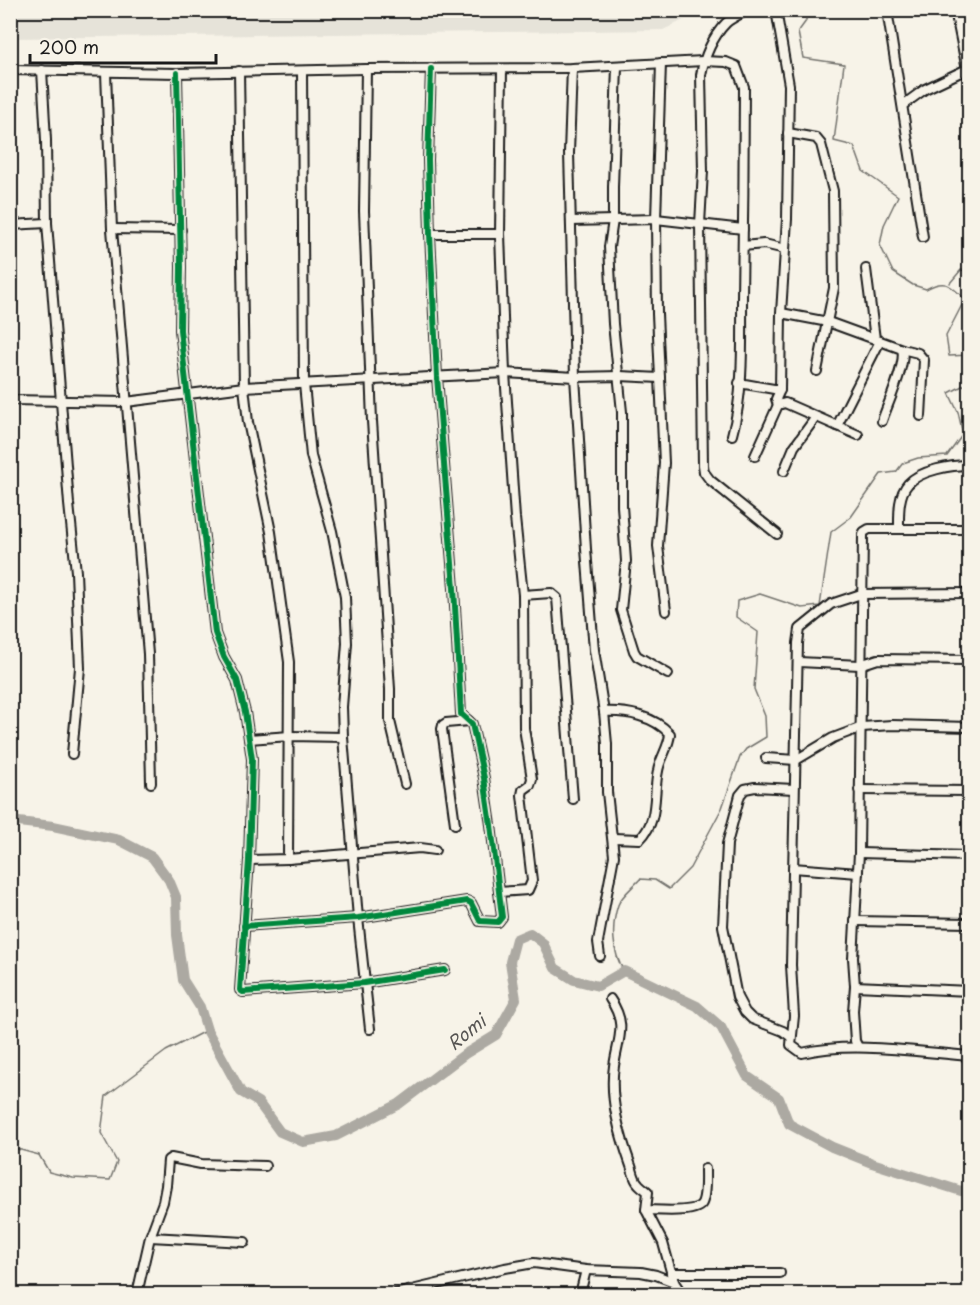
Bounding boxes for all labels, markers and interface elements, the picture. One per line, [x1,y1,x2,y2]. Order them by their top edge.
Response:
scale bar [30,27,216,65]
text: 200 m [39,33,99,60]
water label: Romi [441,1006,494,1056]

